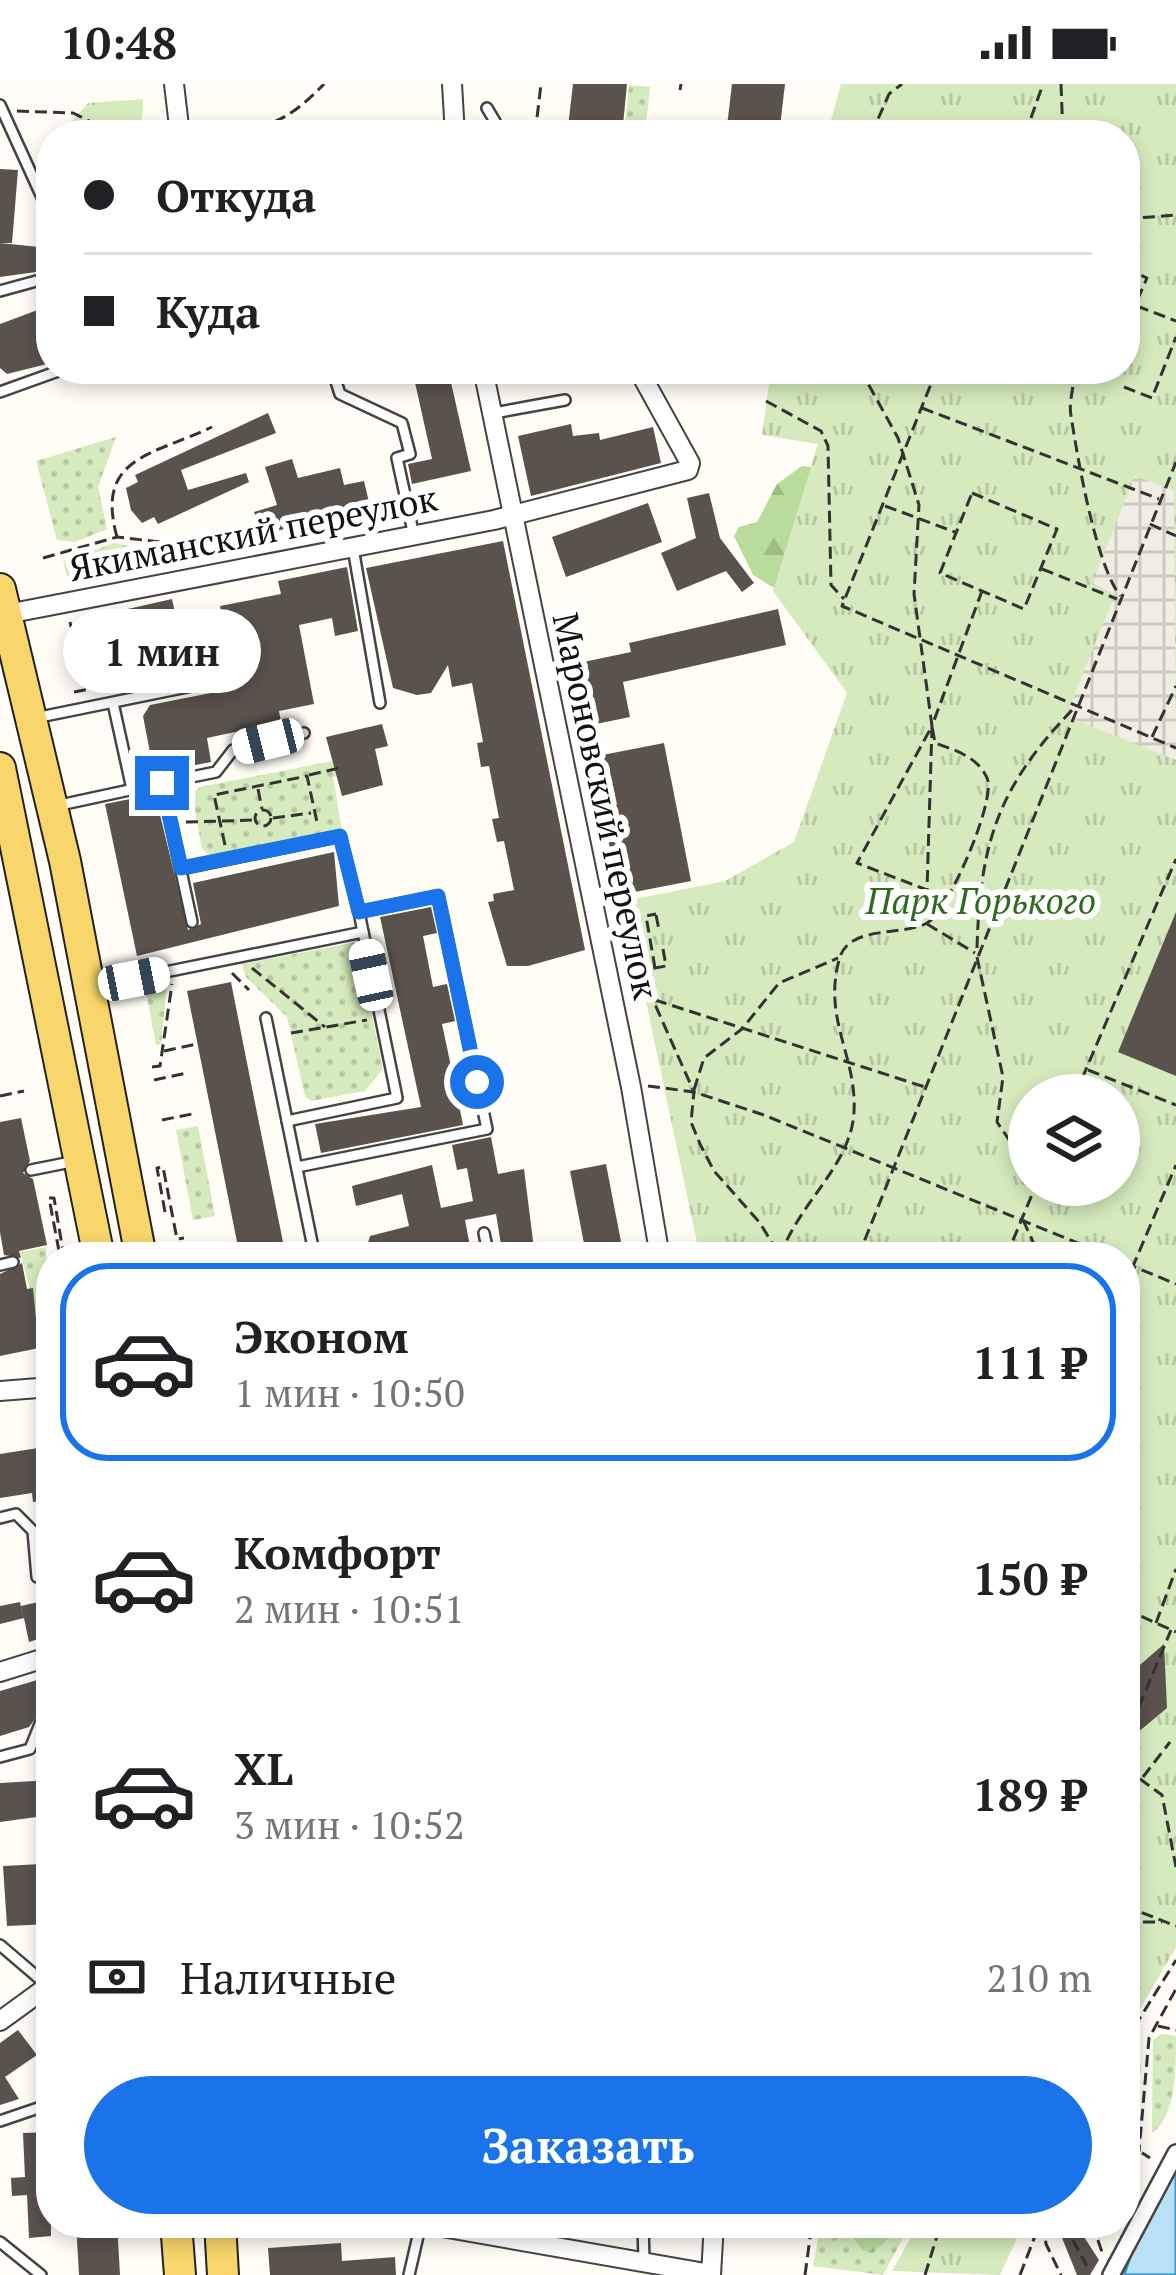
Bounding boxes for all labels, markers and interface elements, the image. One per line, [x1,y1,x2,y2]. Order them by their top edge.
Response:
text: 10:48 [60,12,177,72]
text: Откуда [156,165,316,225]
text: Куда [156,281,260,341]
street label: Якиманский переулок [65,474,442,591]
street label: Мароновский переулок [543,608,671,1004]
callout: 1 мин [63,609,261,693]
text: 1 мин [104,625,220,677]
car [229,715,307,767]
route end [135,756,189,810]
park label: Парк Горького [865,877,1096,924]
car [346,936,396,1014]
car [95,954,173,1004]
route start [450,1055,504,1109]
map controls [1008,1074,1140,1206]
button: layers [1008,1074,1140,1206]
text: Эконом [234,1306,409,1366]
icon: car [90,1308,198,1416]
text: 111 ₽ [972,1332,1086,1392]
text: 1 мин · 10:50 [234,1366,465,1418]
text: Комфорт [234,1522,441,1582]
icon: car [90,1524,198,1632]
text: 150 ₽ [972,1548,1086,1608]
text: 2 мин · 10:51 [234,1582,465,1634]
text: XL [234,1738,293,1798]
icon: car [90,1740,198,1848]
text: 189 ₽ [972,1764,1086,1824]
text: 3 мин · 10:52 [234,1798,465,1850]
icon: cash [84,1944,150,2010]
text: Наличные [180,1947,396,2007]
text: 210 m [987,1951,1092,2003]
button: Заказать [84,2076,1092,2214]

